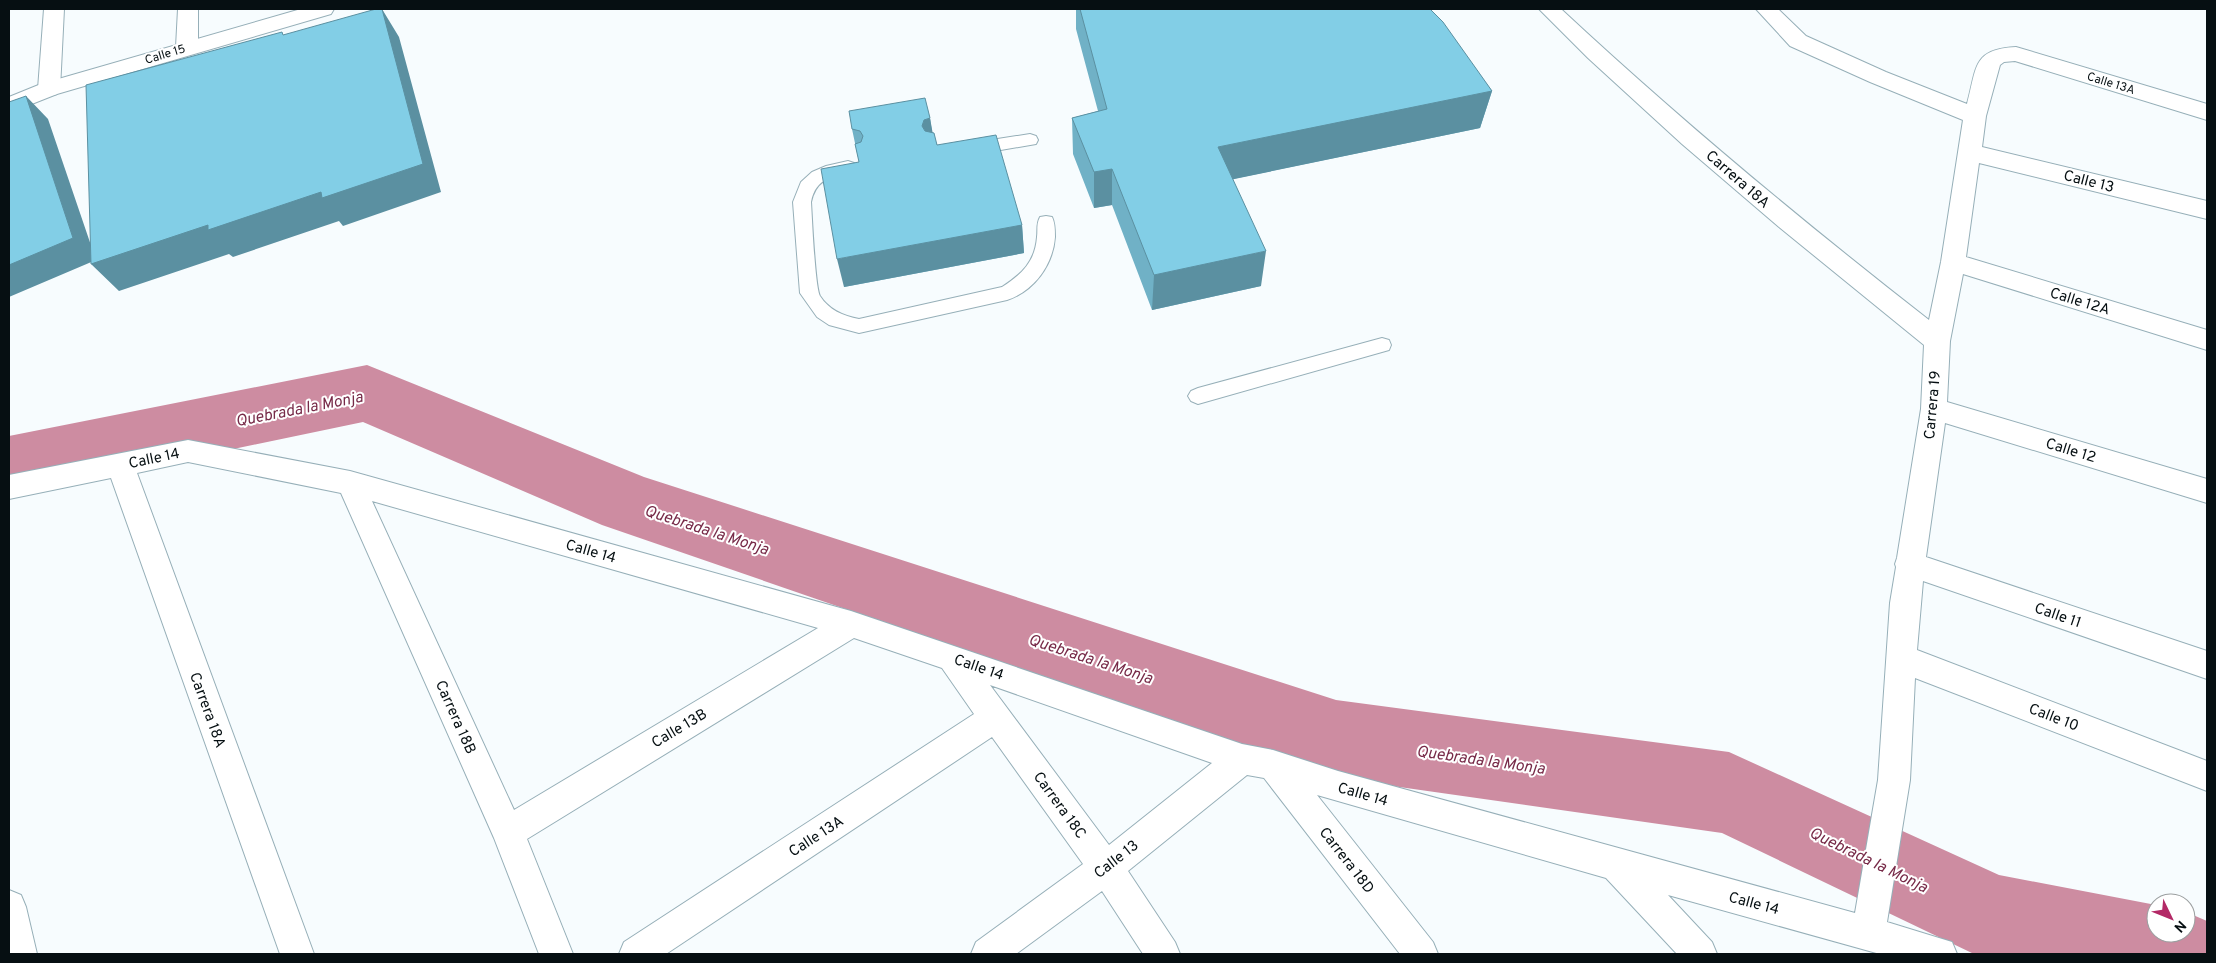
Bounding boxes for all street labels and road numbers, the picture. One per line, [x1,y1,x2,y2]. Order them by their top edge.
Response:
street label: Calle 15 [143,41,188,69]
street label: Calle 13A [2085,69,2137,99]
street label: Carrera 18A [1701,147,1773,213]
street label: Calle 13 [2061,167,2116,198]
street label: Calle 12A [2047,284,2112,321]
street label: Carrera 19 [1921,370,1946,440]
street label: Calle 12 [2043,435,2098,468]
street label: Calle 14 [127,445,182,474]
street label: Calle 14 [563,536,618,569]
street label: Calle 11 [2032,600,2083,633]
street label: Calle 14 [951,651,1006,686]
street label: Carrera 18A [184,670,229,751]
street label: Carrera 18B [430,678,479,757]
street label: Calle 10 [2026,700,2081,737]
street label: Calle 13B [649,705,711,753]
street label: Carrera 18C [1028,769,1090,843]
street label: Calle 14 [1335,779,1390,812]
street label: Calle 13A [786,812,848,862]
street label: Carrera 18D [1314,824,1378,898]
street label: Calle 13 [1091,837,1143,884]
street label: Calle 14 [1726,889,1781,920]

